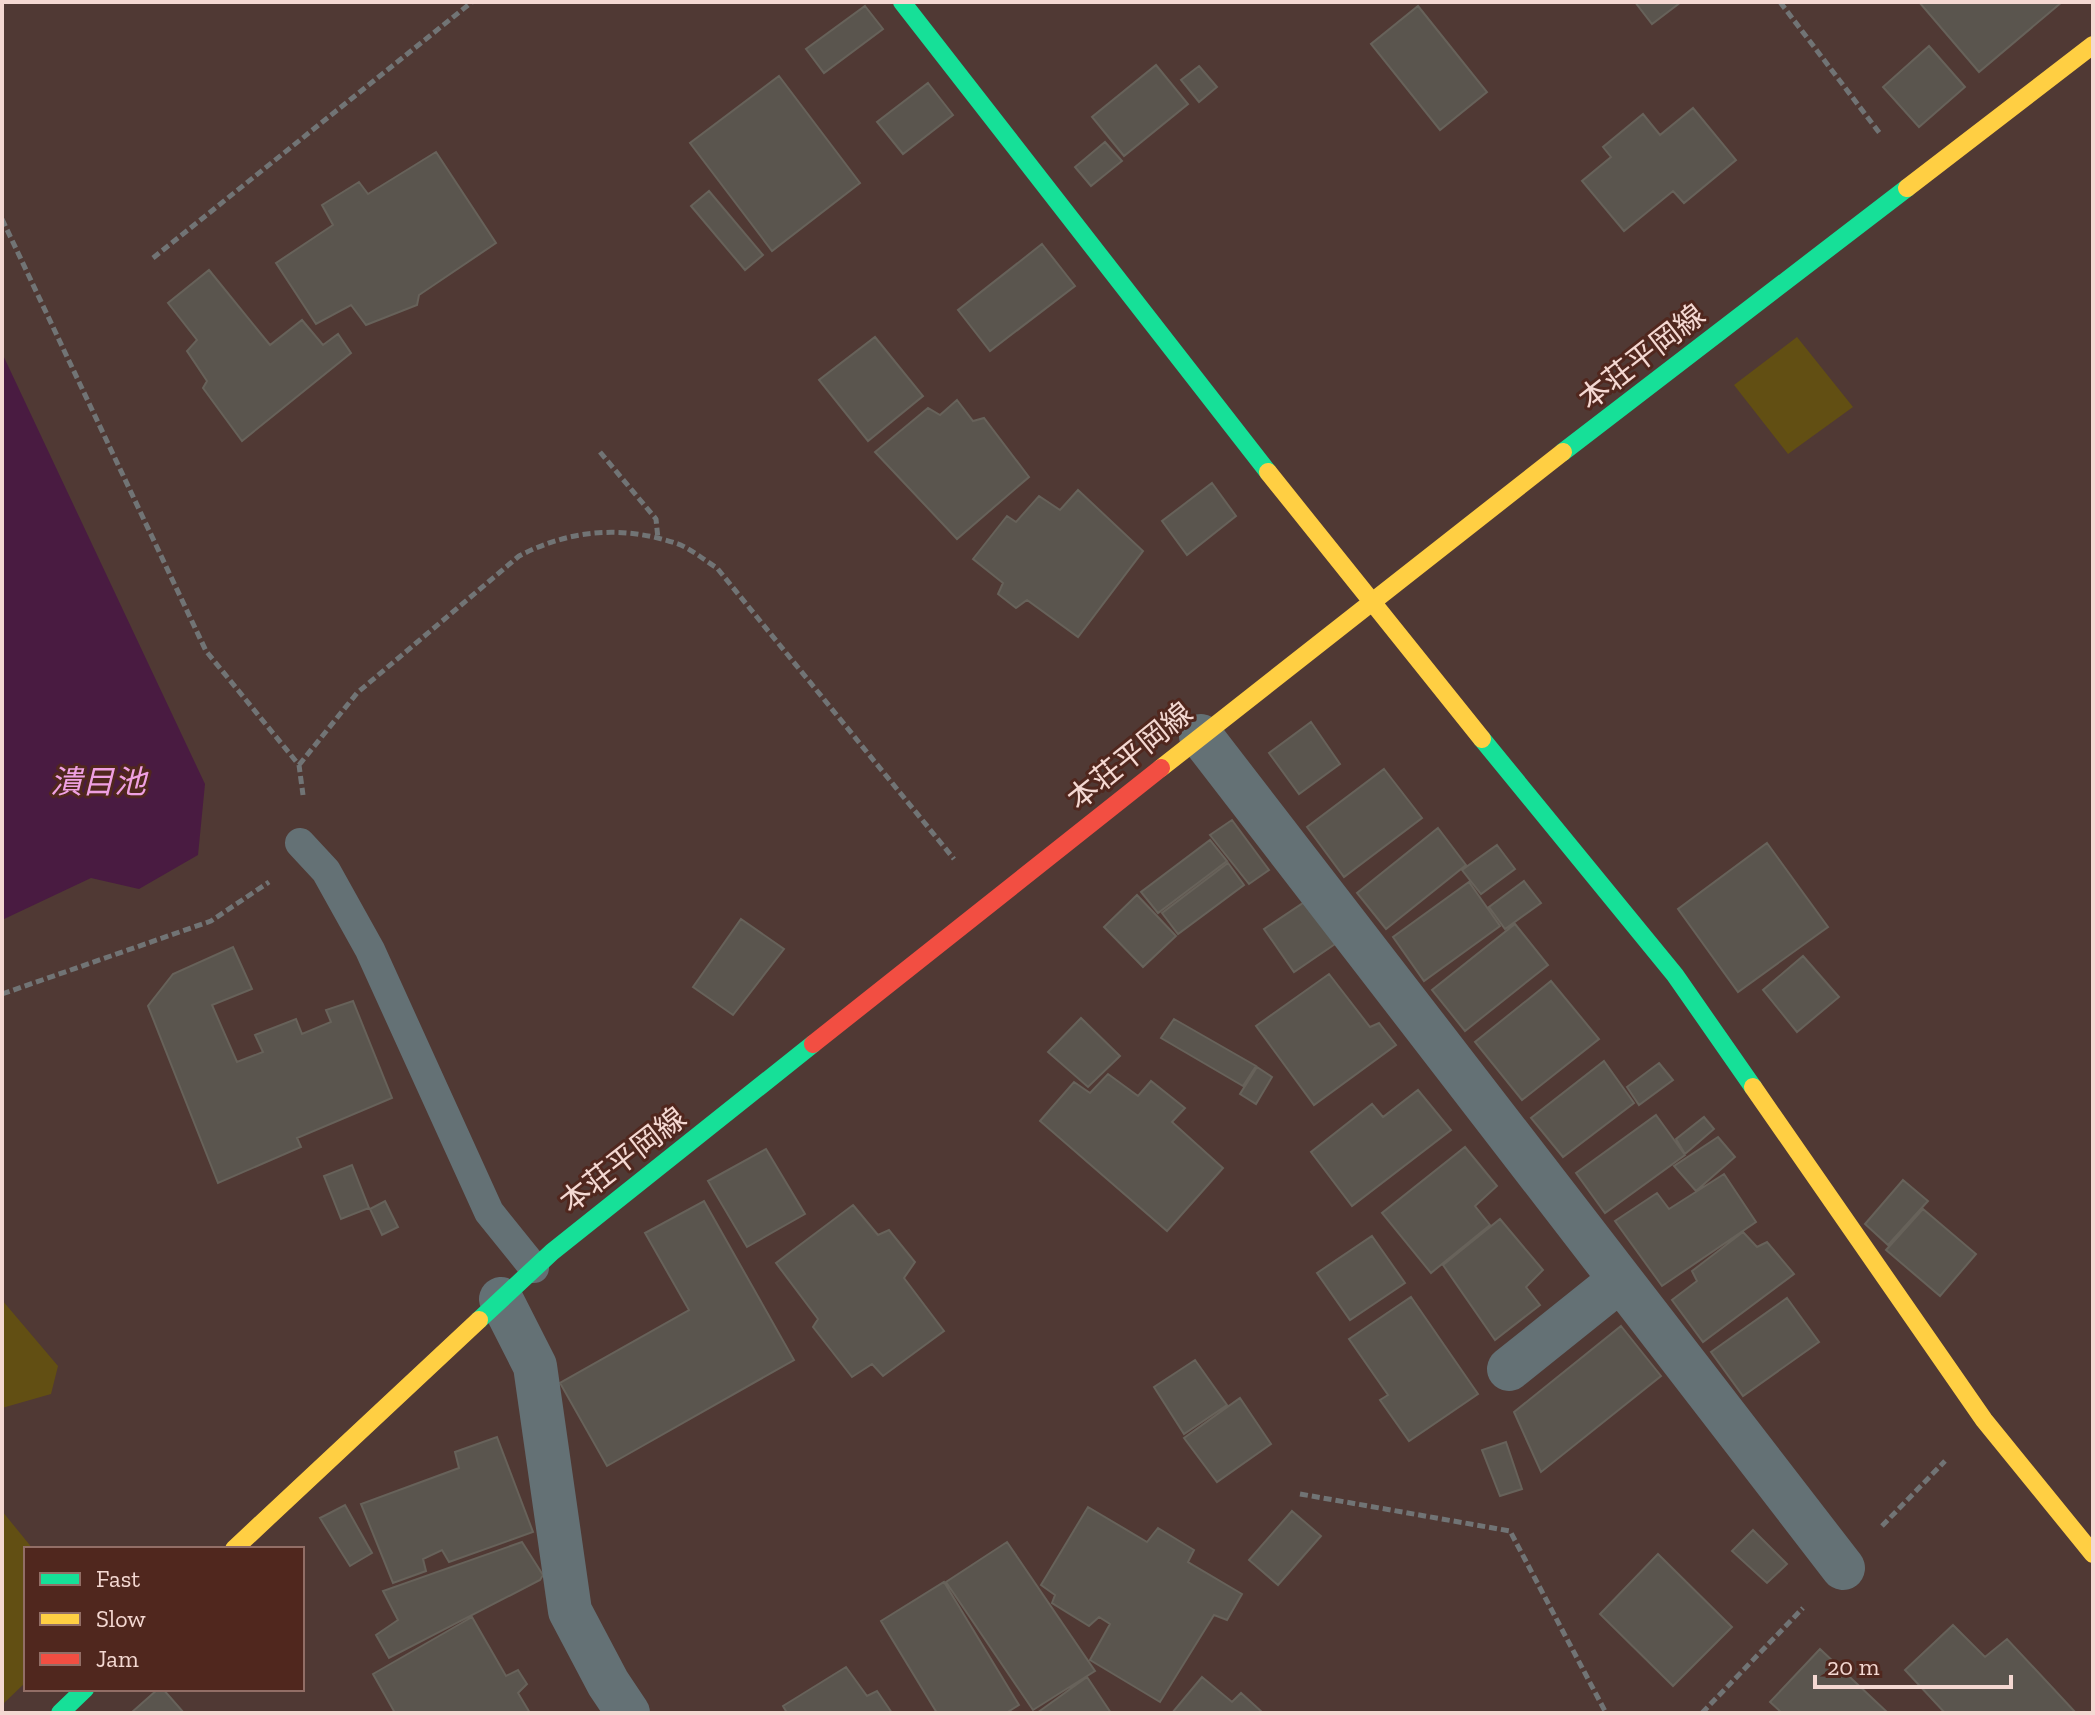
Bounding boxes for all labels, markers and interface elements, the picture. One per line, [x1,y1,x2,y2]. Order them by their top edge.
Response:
street label: 本荘平岡線 [1572,297,1712,417]
street label: 本荘平岡線 [1060,695,1200,817]
water label: 潰目池 [50,763,149,801]
street label: 本荘平岡線 [553,1100,693,1220]
legend [24,1547,304,1691]
text: Fast [96,1564,140,1593]
text: Slow [96,1604,146,1633]
scale bar [1815,1639,2011,1689]
text: Jam [96,1644,139,1673]
text: 20 m [1827,1652,1880,1681]

